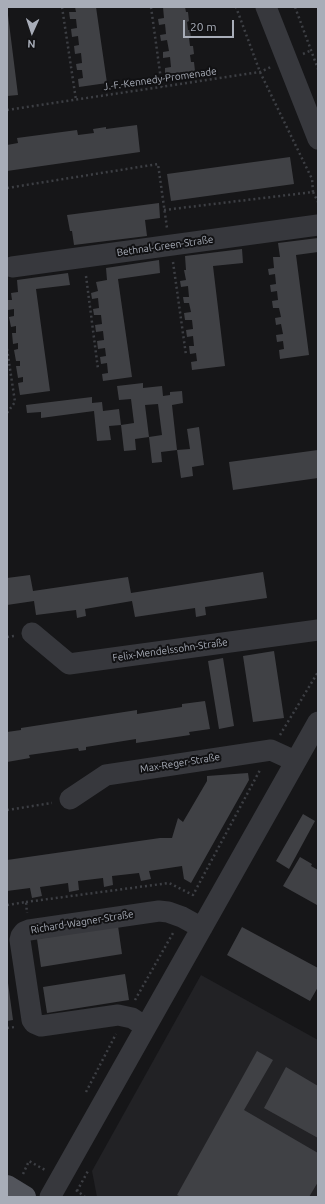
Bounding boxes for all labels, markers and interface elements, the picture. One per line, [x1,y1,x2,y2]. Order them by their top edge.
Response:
north arrow [12,12,52,52]
scale bar [185,12,236,38]
text: 20 m [190,20,217,33]
text: N [27,38,36,50]
street label: J.-F.-Kennedy-Promenade [103,65,217,93]
street label: Bethnal-Green-Straße [116,233,214,259]
street label: Felix-Mendelssohn-Straße [112,636,228,664]
street label: Max-Reger-Straße [139,751,221,775]
street label: Richard-Wagner-Straße [30,908,134,936]

